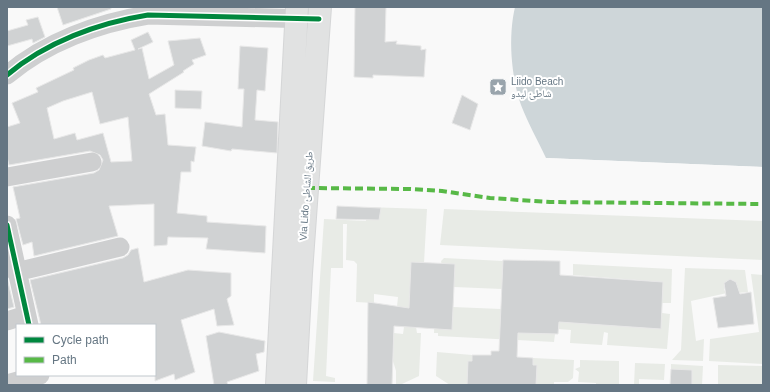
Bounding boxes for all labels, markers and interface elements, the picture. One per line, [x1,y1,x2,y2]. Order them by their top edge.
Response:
place label: Liido Beach شاطئ ليدو [511,76,563,100]
place icon: Liido Beach شاطئ ليدو [488,77,508,97]
street label: Via Lido طريق الشاطئ [297,151,316,241]
legend [16,324,156,376]
text: Cycle path [52,333,109,347]
text: Path [52,353,77,367]

